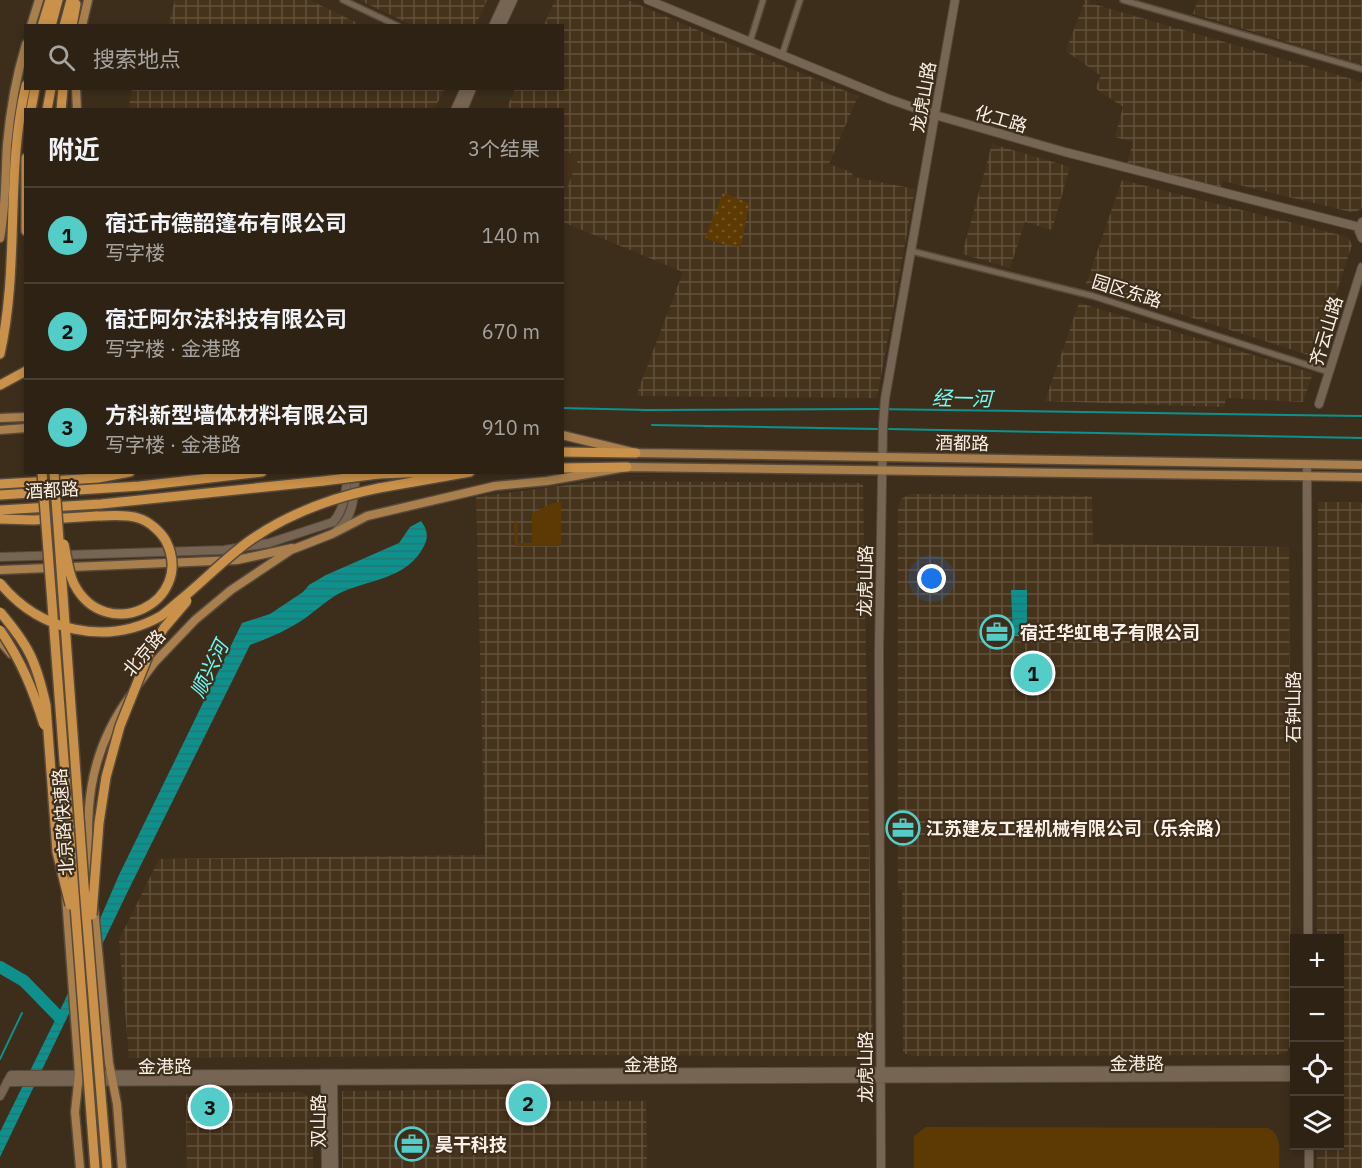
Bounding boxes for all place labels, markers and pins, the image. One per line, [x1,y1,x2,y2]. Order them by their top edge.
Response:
office icon: 宿迁华虹电子有限公司 [979,614,1015,650]
place label: 宿迁华虹电子有限公司 [1020,621,1200,644]
pin: 1 [1014,650,1052,696]
office icon: 江苏建友工程机械有限公司（乐余路） [885,810,921,846]
place label: 江苏建友工程机械有限公司（乐余路） [926,817,1232,840]
pin: 2 [508,1080,548,1126]
pin: 3 [190,1084,230,1130]
office icon: 昊干科技 [394,1126,430,1162]
place label: 昊干科技 [435,1133,507,1156]

